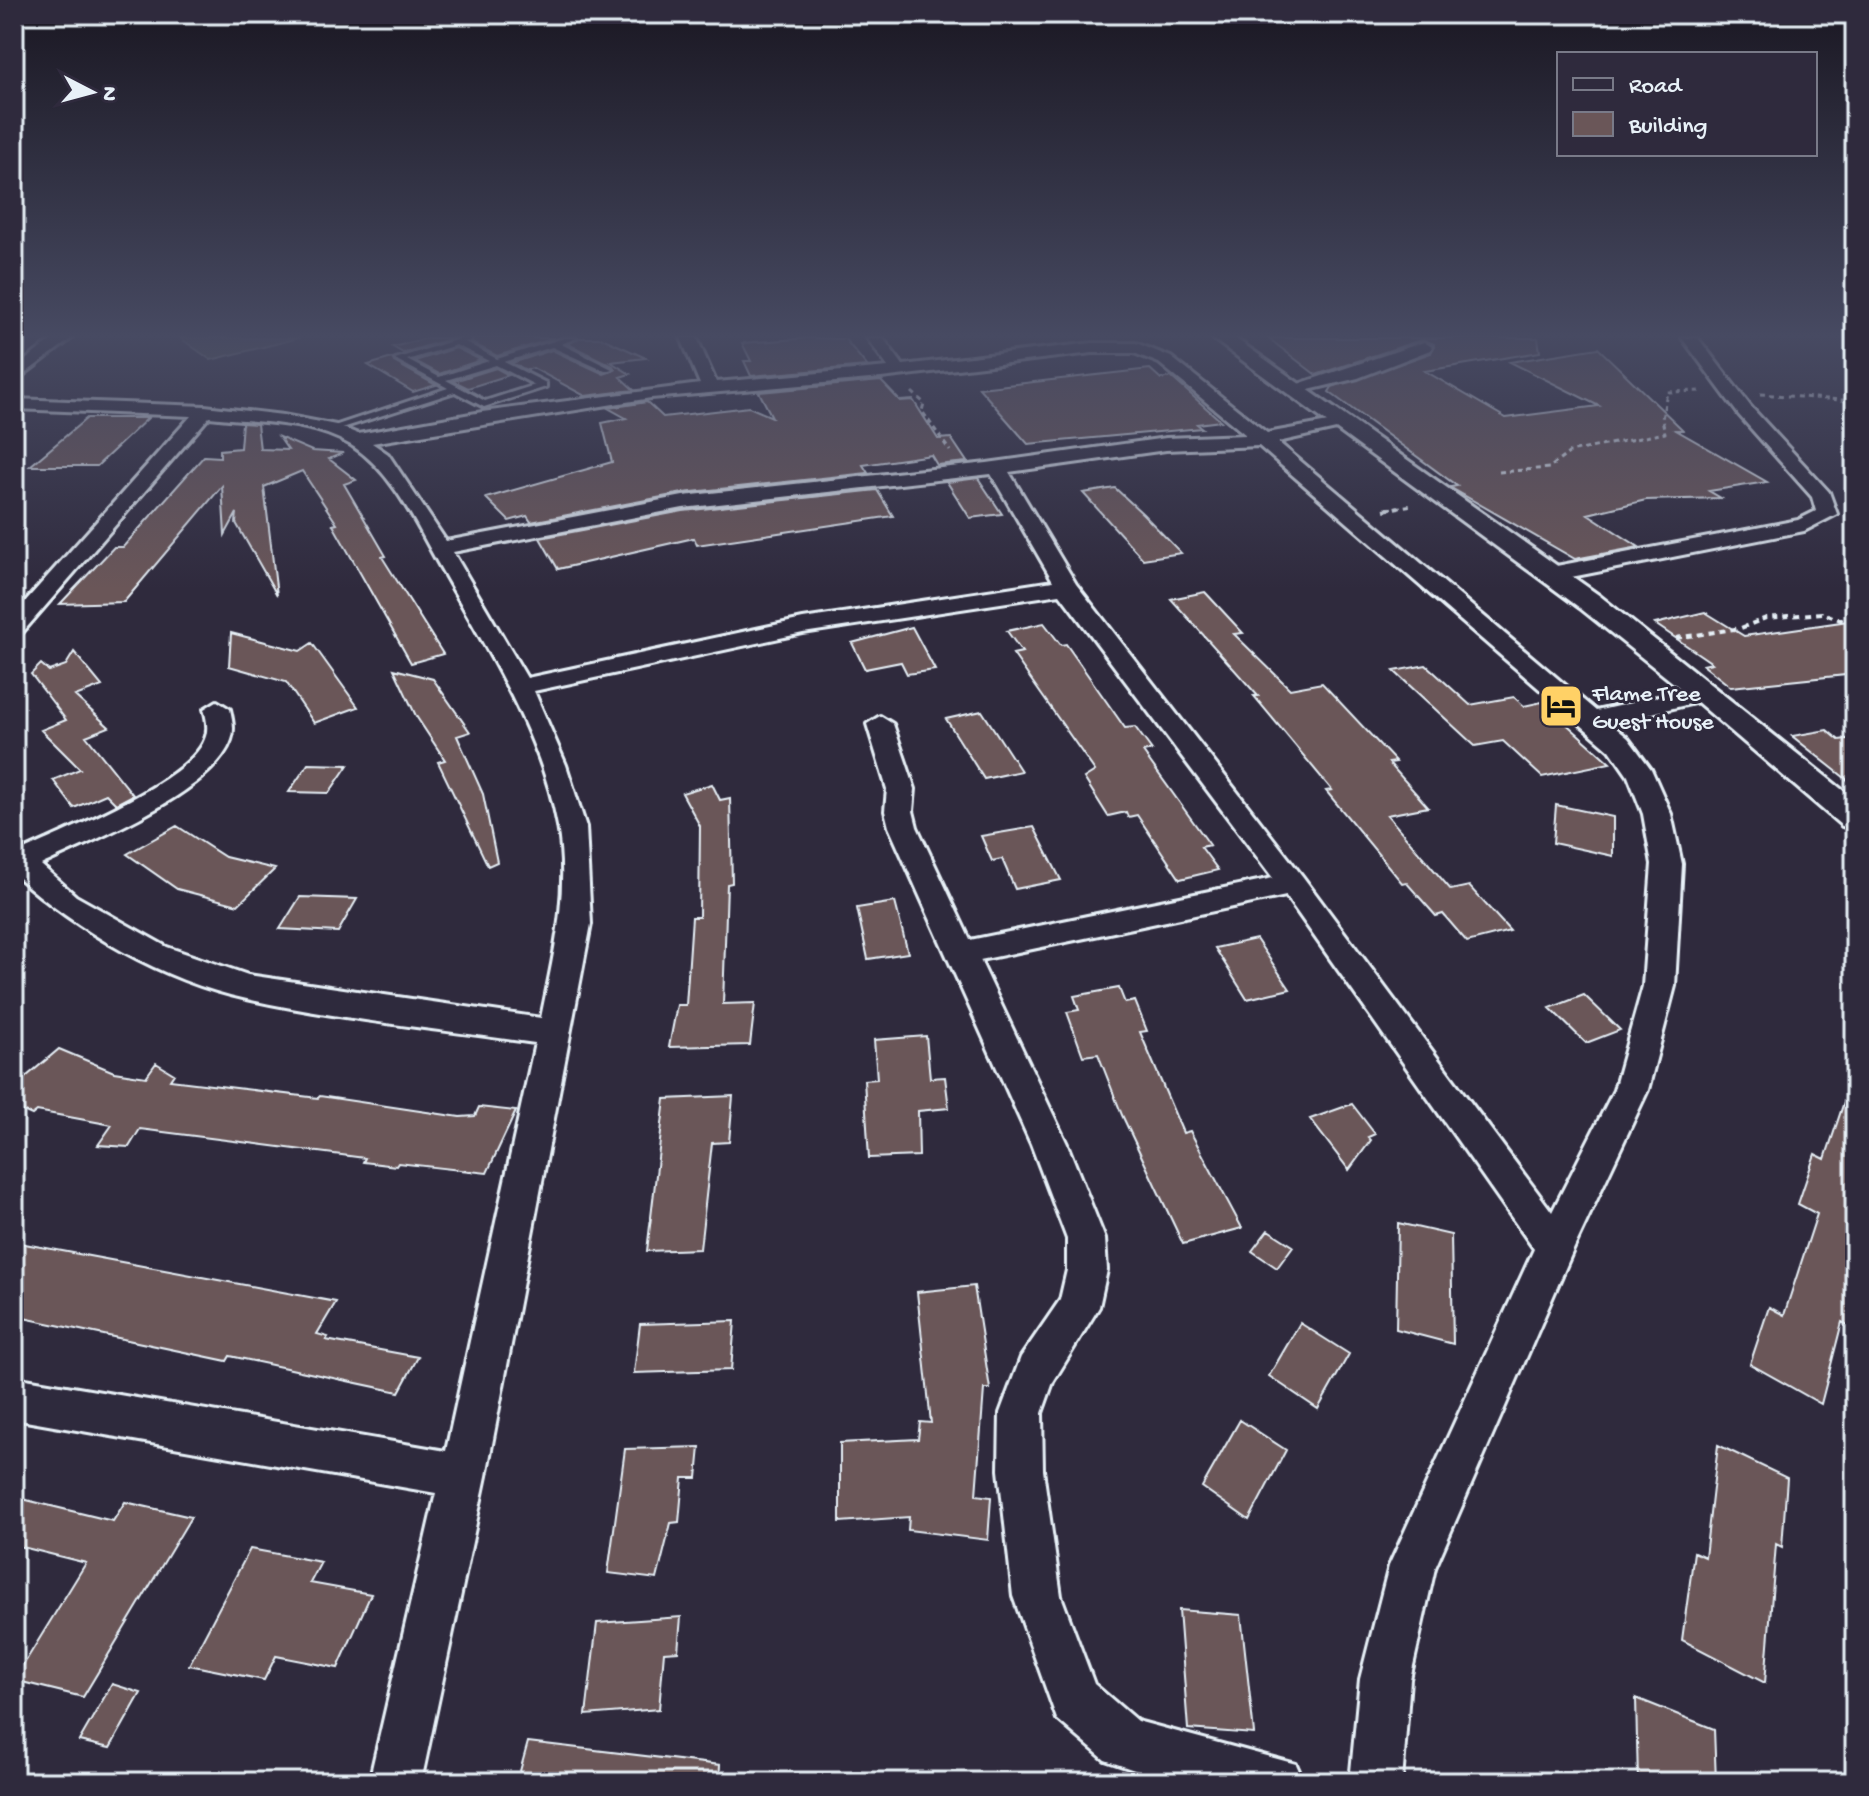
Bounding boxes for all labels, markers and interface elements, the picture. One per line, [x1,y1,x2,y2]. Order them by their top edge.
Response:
north arrow [52,52,132,132]
legend [1557,52,1817,156]
text: Road [1629,73,1683,102]
text: N [94,85,122,102]
text: Building [1628,113,1707,142]
place label: Flame Tree Guest House [1591,681,1714,738]
hotel icon: Flame Tree Guest House [1537,682,1585,730]

